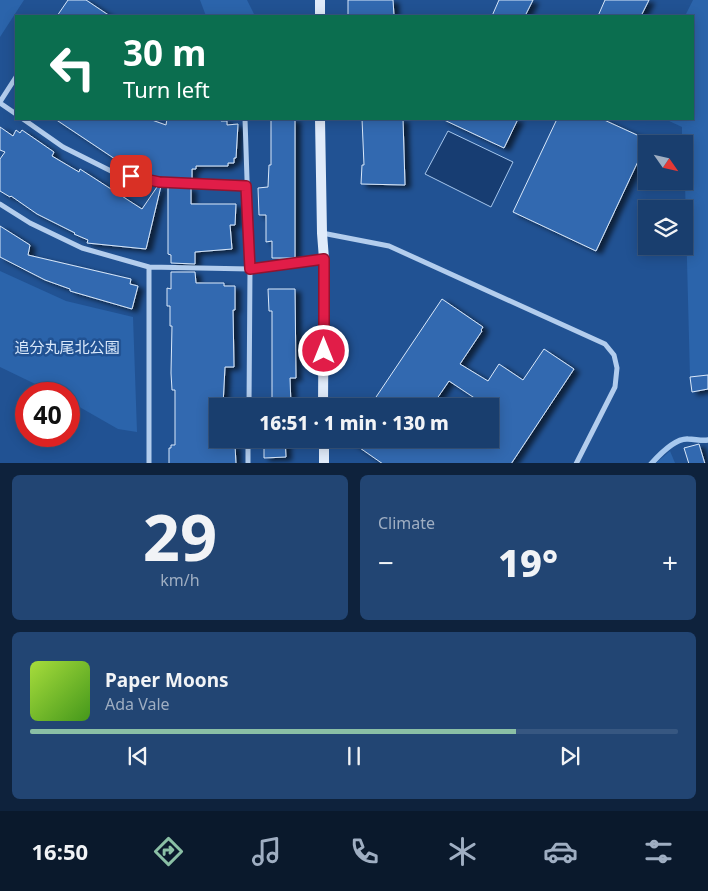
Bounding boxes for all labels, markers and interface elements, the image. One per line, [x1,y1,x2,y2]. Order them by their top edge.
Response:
text: 30 m [123,29,206,76]
icon: left [40,35,105,100]
text: Turn left [123,74,210,104]
north arrow [638,135,692,190]
map controls [638,135,693,255]
pin [110,155,152,197]
icon: arrive [117,162,145,190]
button: layers [638,200,693,255]
position arrow [297,324,349,376]
park label: 追分丸尾北公園 [14,337,120,357]
speed limit sign: 40 [15,382,80,447]
text: 16:51 · 1 min · 130 m [259,410,449,436]
text: 29 [143,492,217,580]
text: Climate [378,512,435,534]
text: 19° [498,536,558,588]
text: − [378,543,394,581]
text: + [662,543,678,581]
text: km/h [160,569,200,591]
text: Paper Moons [105,667,229,693]
text: Ada Vale [105,693,170,715]
icon: previous [124,742,152,770]
icon: pause [340,742,368,770]
icon: next [556,742,584,770]
icon: directions [151,834,186,869]
icon: music [249,834,284,869]
icon: phone [347,834,382,869]
icon: climate [445,834,480,869]
icon: car [543,834,578,869]
icon: filters [641,834,676,869]
text: 16:50 [32,836,88,866]

